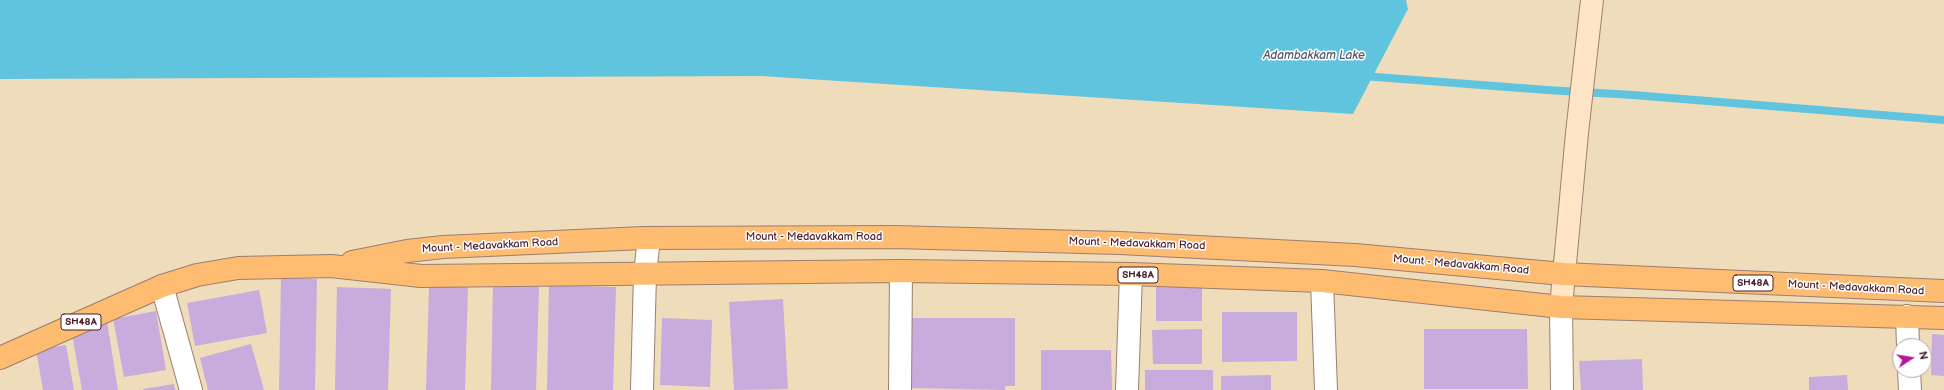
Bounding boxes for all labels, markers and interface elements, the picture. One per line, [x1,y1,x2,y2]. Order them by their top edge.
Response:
water label: Adambakkam Lake [1263,49,1365,63]
street label: Mount - Medavakkam Road [746,230,882,244]
street label: Mount - Medavakkam Road [1068,235,1206,253]
street label: Mount - Medavakkam Road [421,236,559,256]
street label: Mount - Medavakkam Road [1392,252,1530,278]
road number: SH48A [1118,267,1158,283]
road number: SH48A [1733,275,1773,291]
street label: Mount - Medavakkam Road [1787,278,1925,298]
road number: SH48A [61,314,101,330]
north arrow [1892,338,1932,378]
text: N [1916,350,1930,361]

